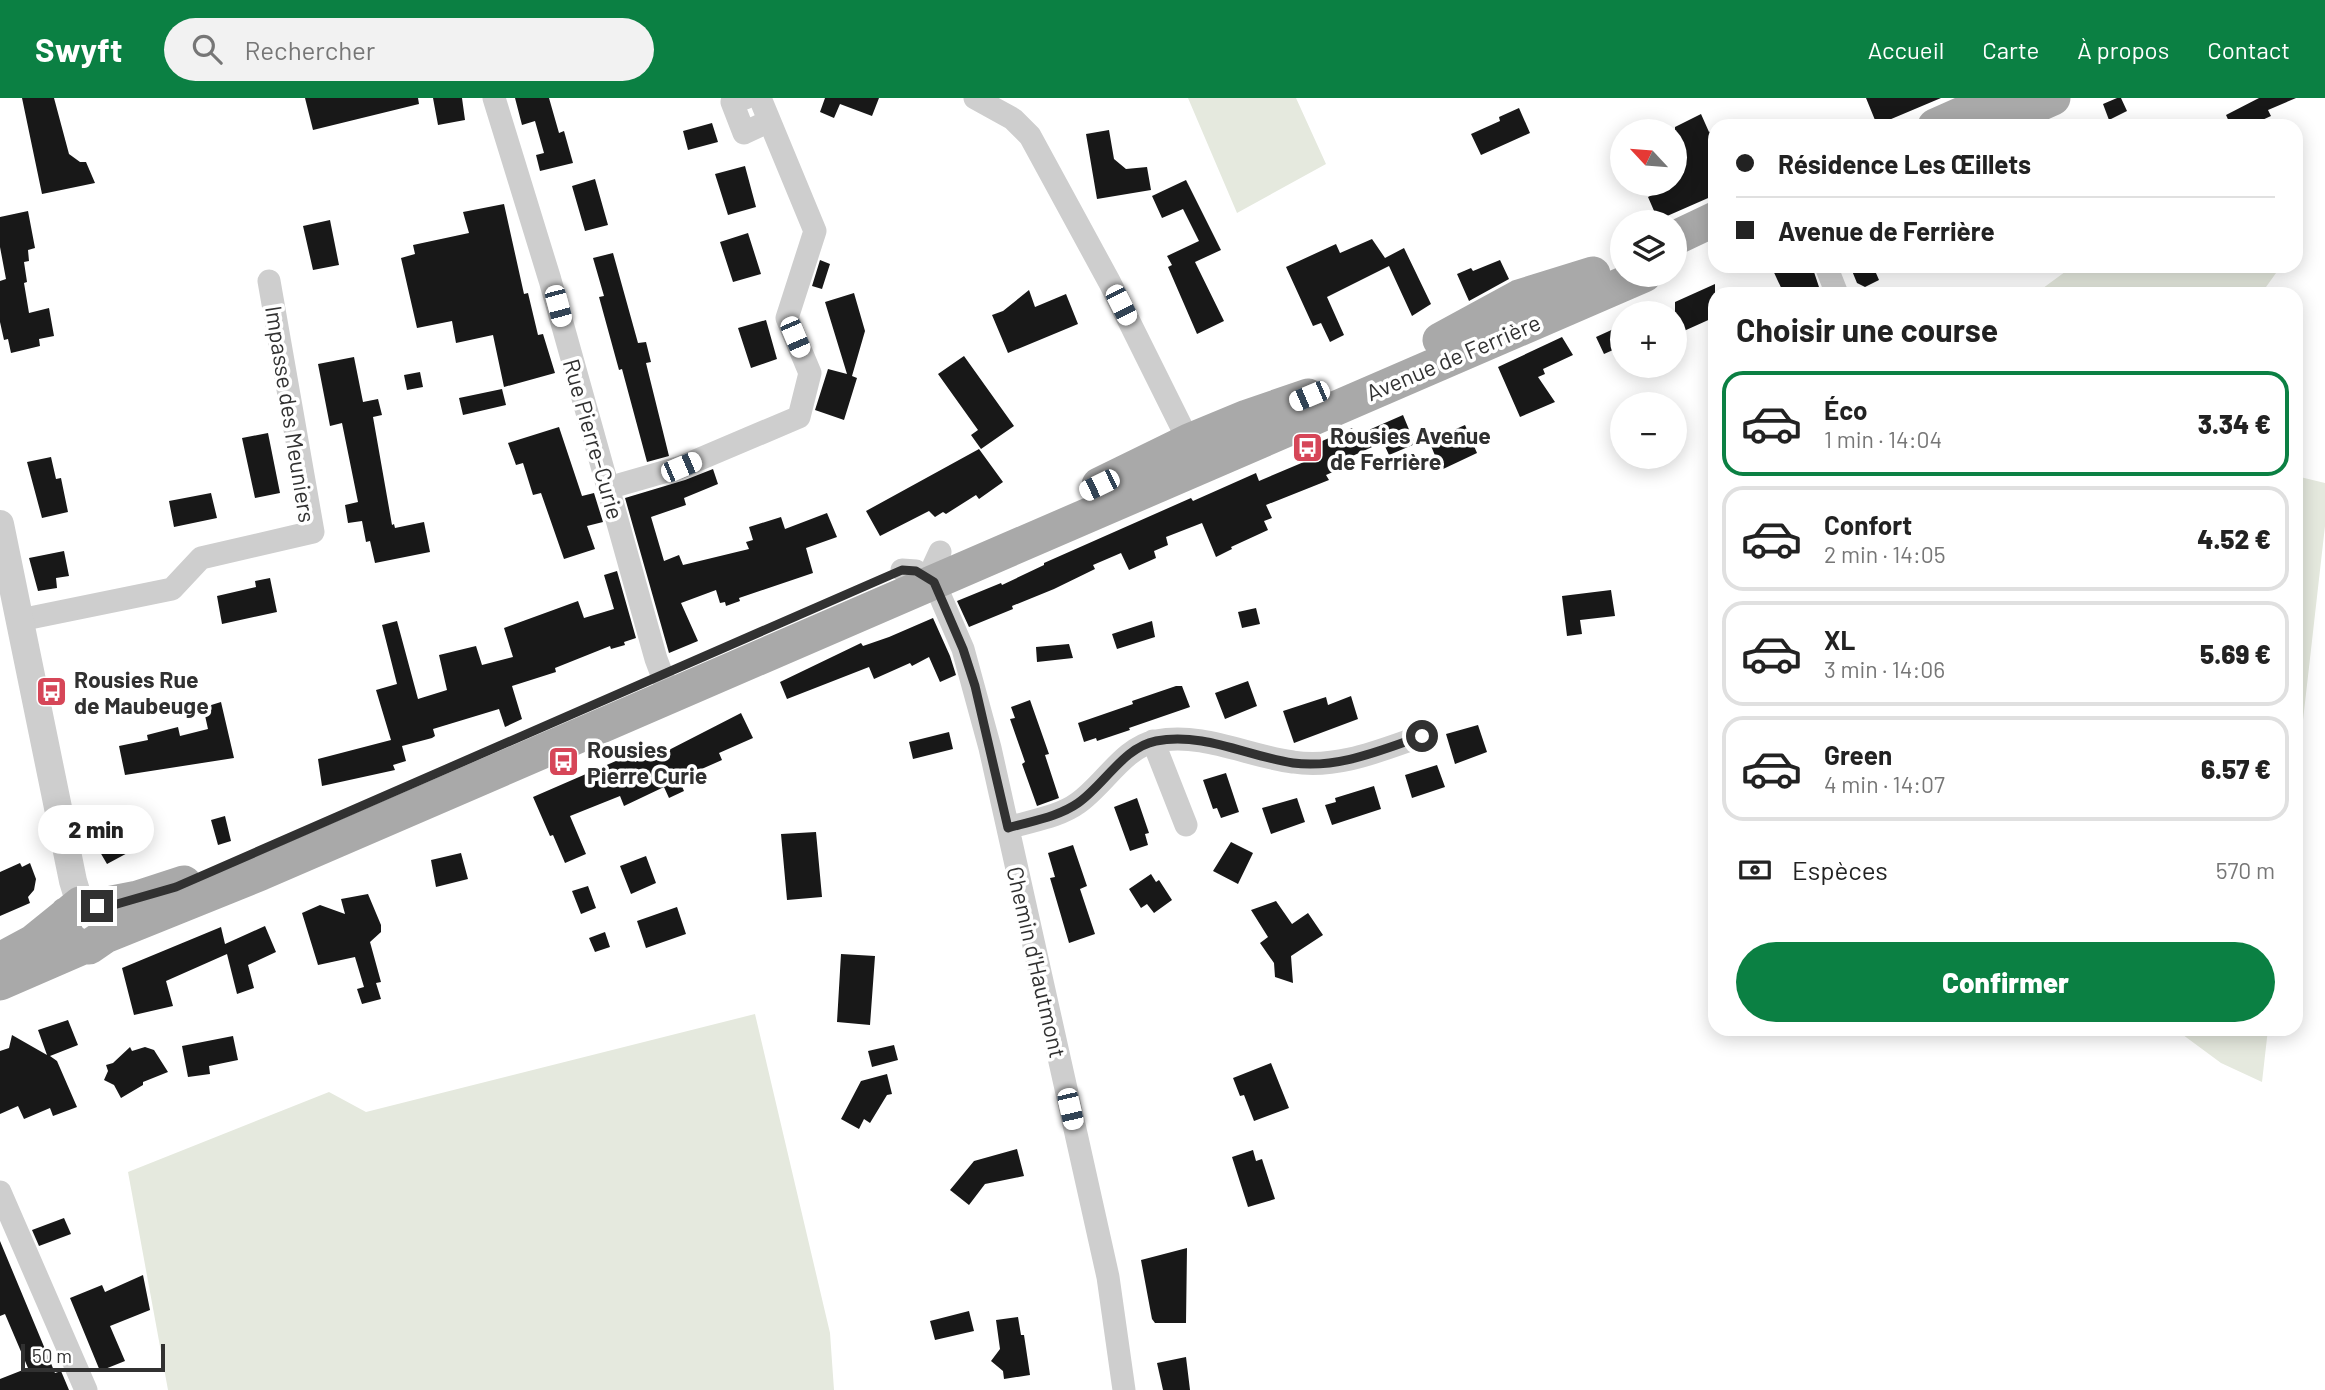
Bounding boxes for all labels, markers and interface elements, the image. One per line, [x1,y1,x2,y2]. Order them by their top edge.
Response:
search box [164,18,654,81]
text: Swyft [35,29,122,69]
icon: search [188,30,226,68]
text: Rechercher [244,34,375,65]
text: Accueil [1868,35,1944,64]
text: Carte [1982,35,2039,64]
text: À propos [2077,35,2169,64]
text: Contact [2207,35,2290,64]
north arrow [1610,119,1687,196]
map controls [1610,119,1687,469]
text: Résidence Les Œillets [1778,148,2031,179]
button: layers [1610,210,1687,287]
text: Avenue de Ferrière [1778,215,1995,246]
car [1103,282,1140,328]
car [543,283,574,329]
button: + [1610,301,1687,378]
street label: Impasse des Meuniers [260,304,322,524]
street label: Avenue de Ferrière [1362,308,1544,406]
text: Choisir une course [1736,310,1998,348]
car [778,314,813,360]
street label: Rue Pierre-Curie [558,355,630,523]
car [1286,378,1333,414]
button: − [1610,392,1687,469]
icon: car [1740,392,1803,455]
text: Éco [1824,394,1867,425]
text: 3.34 € [2198,408,2271,439]
place label: Rousies Avenue de Ferrière [1330,421,1491,475]
text: 1 min · 14:04 [1824,425,1942,453]
bus stop icon: Rousies Avenue de Ferrière [1290,431,1324,465]
car [658,449,705,485]
car [1076,466,1123,504]
icon: car [1740,507,1803,570]
text: Confort [1824,509,1912,540]
text: 4.52 € [2197,523,2271,554]
text: 2 min · 14:05 [1824,540,1946,568]
icon: car [1740,622,1803,685]
text: XL [1824,624,1855,655]
text: 5.69 € [2200,638,2271,669]
text: 3 min · 14:06 [1824,655,1945,683]
place label: Rousies Rue de Maubeuge [74,665,209,719]
bus stop icon: Rousies Rue de Maubeuge [34,675,68,709]
route start [1406,720,1438,752]
place label: Rousies Pierre Curie [587,735,707,789]
icon: car [1740,737,1803,800]
text: Green [1824,739,1892,770]
bus stop icon: Rousies Pierre Curie [547,745,581,779]
text: 6.57 € [2201,753,2271,784]
text: 4 min · 14:07 [1824,770,1945,798]
callout: 2 min [39,804,155,854]
text: 2 min [68,815,124,843]
icon: cash [1736,851,1774,889]
text: Espèces [1792,854,1888,885]
text: 570 m [2216,856,2275,884]
street label: Chemin d'Hautmont [1001,864,1073,1060]
route end [81,890,113,922]
button: Confirmer [1736,942,2275,1022]
car [1056,1086,1085,1132]
scale bar [21,1341,164,1373]
text: 50 m [32,1344,72,1367]

